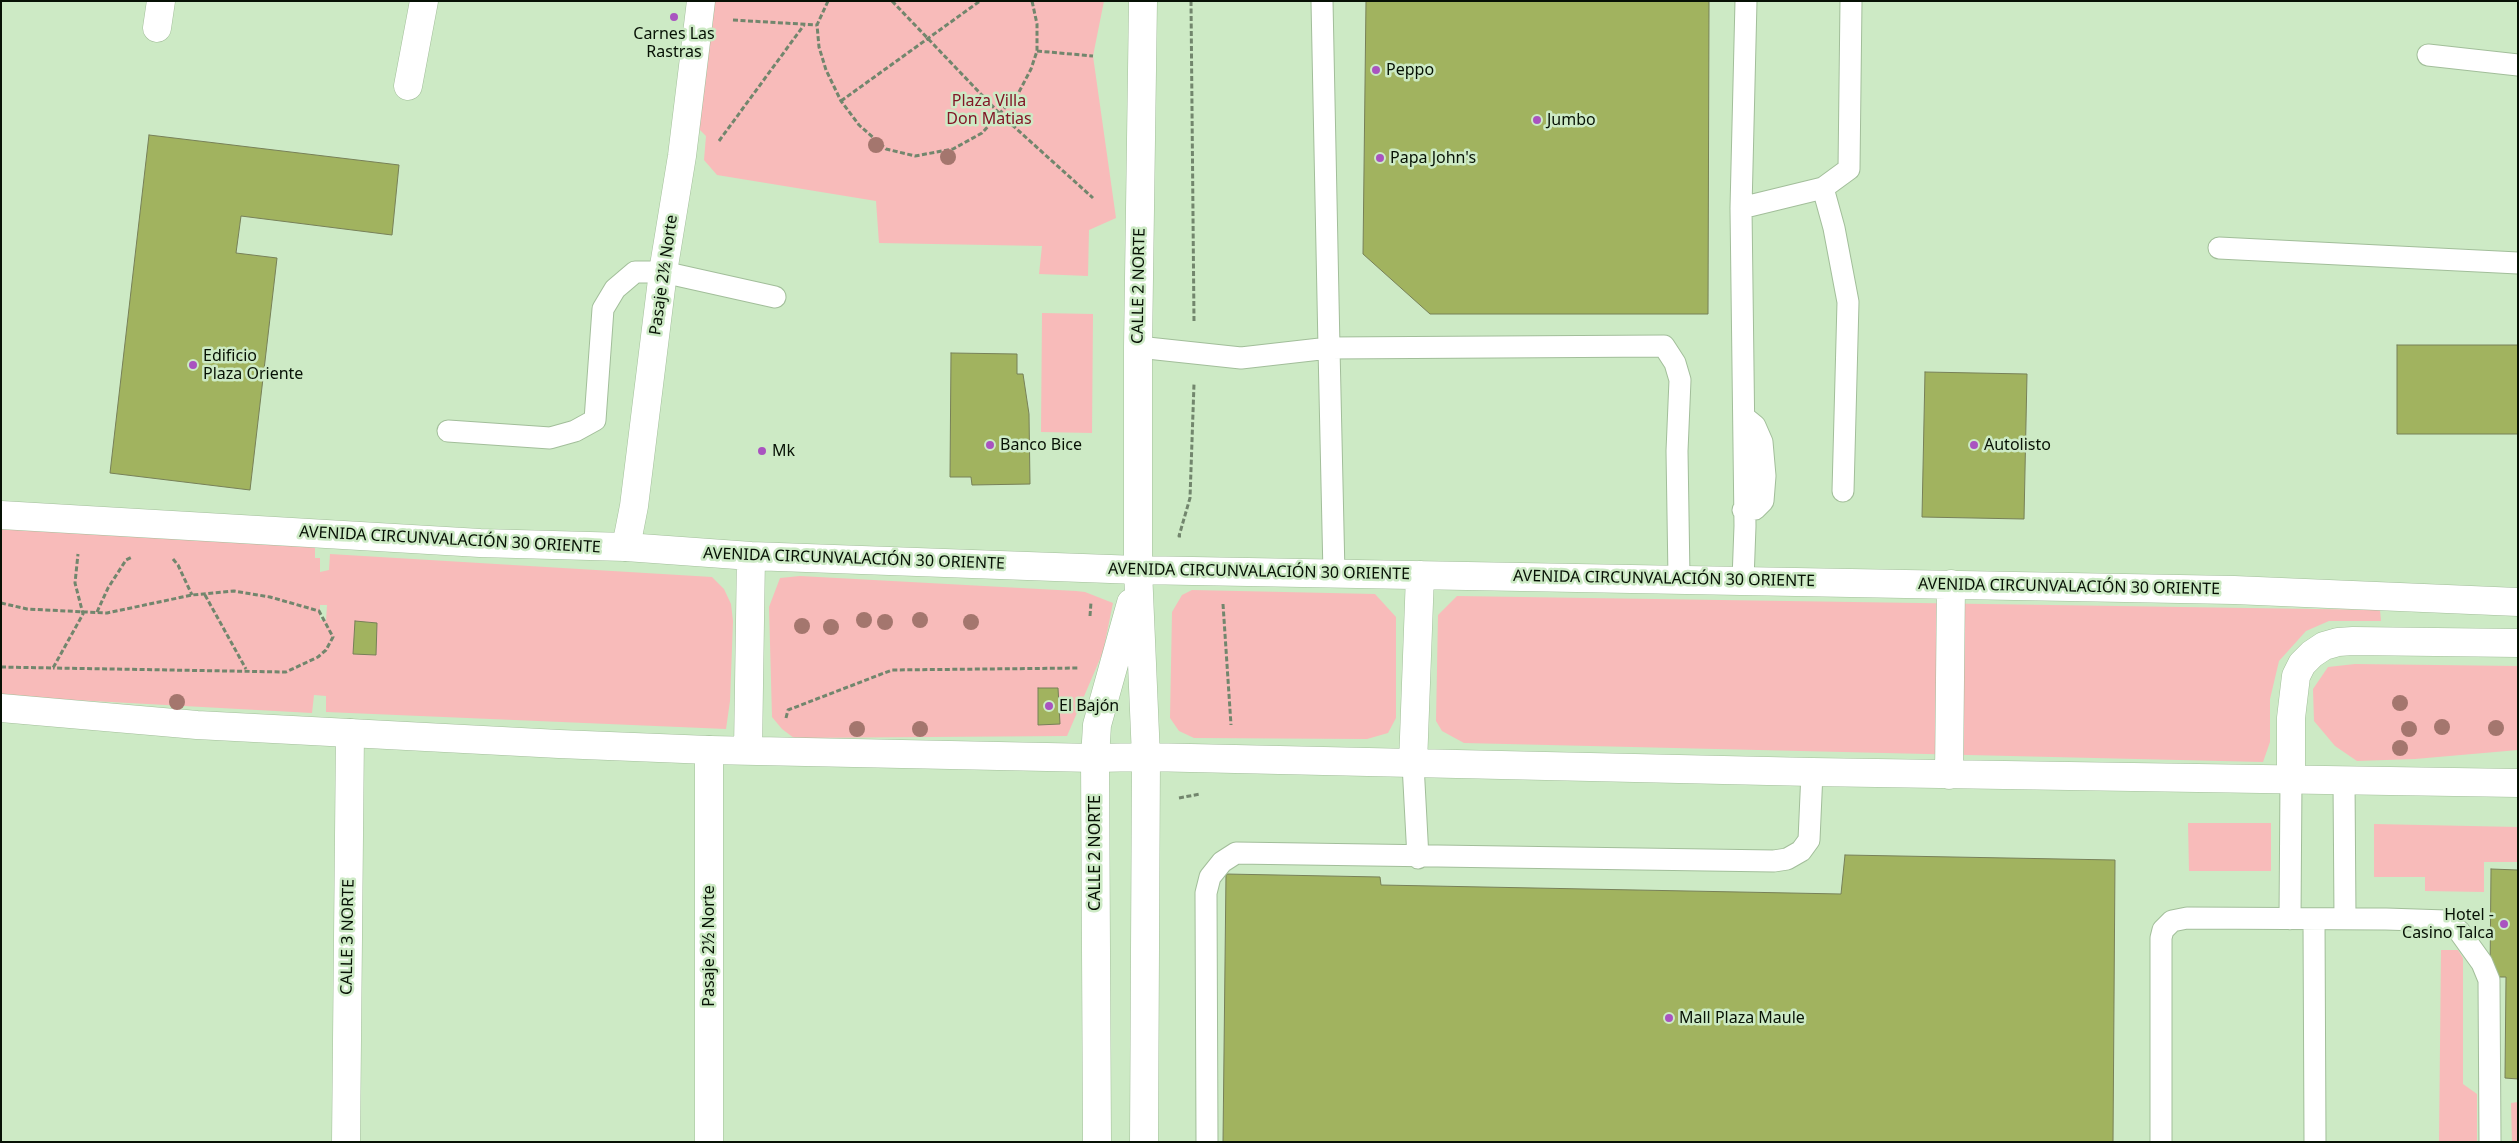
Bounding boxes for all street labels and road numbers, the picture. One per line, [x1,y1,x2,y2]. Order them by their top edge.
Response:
street label: Pasaje 2½ Norte [646,214,682,336]
street label: CALLE 2 NORTE [1128,228,1150,344]
street label: AVENIDA CIRCUNVALACIÓN 30 ORIENTE [299,523,601,557]
street label: AVENIDA CIRCUNVALACIÓN 30 ORIENTE [703,544,1005,574]
street label: AVENIDA CIRCUNVALACIÓN 30 ORIENTE [1108,560,1410,584]
street label: AVENIDA CIRCUNVALACIÓN 30 ORIENTE [1513,567,1815,591]
street label: AVENIDA CIRCUNVALACIÓN 30 ORIENTE [1918,575,2220,599]
street label: CALLE 2 NORTE [1085,795,1105,911]
street label: CALLE 3 NORTE [337,879,359,995]
street label: Pasaje 2½ Norte [699,885,719,1007]

